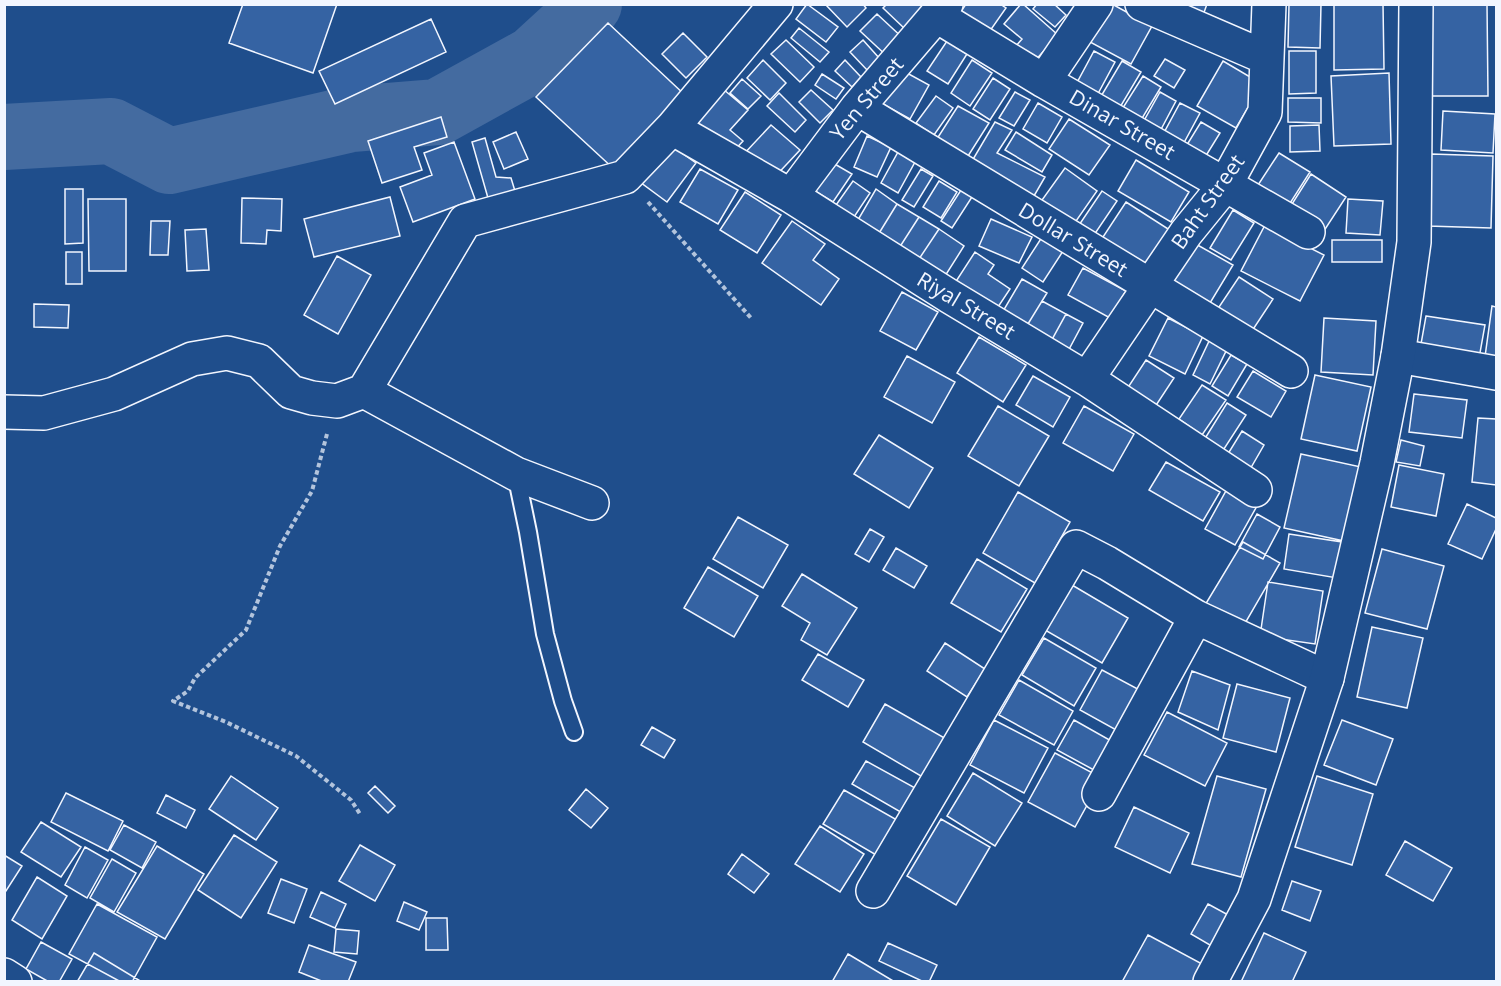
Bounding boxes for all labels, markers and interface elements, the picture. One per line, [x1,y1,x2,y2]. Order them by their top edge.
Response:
street label: Yen Street [823,51,909,146]
street label: Dinar Street [1064,83,1181,166]
street label: Baht Street [1164,148,1250,254]
street label: Dollar Street [1014,196,1133,283]
street label: Riyal Street [912,265,1021,345]

